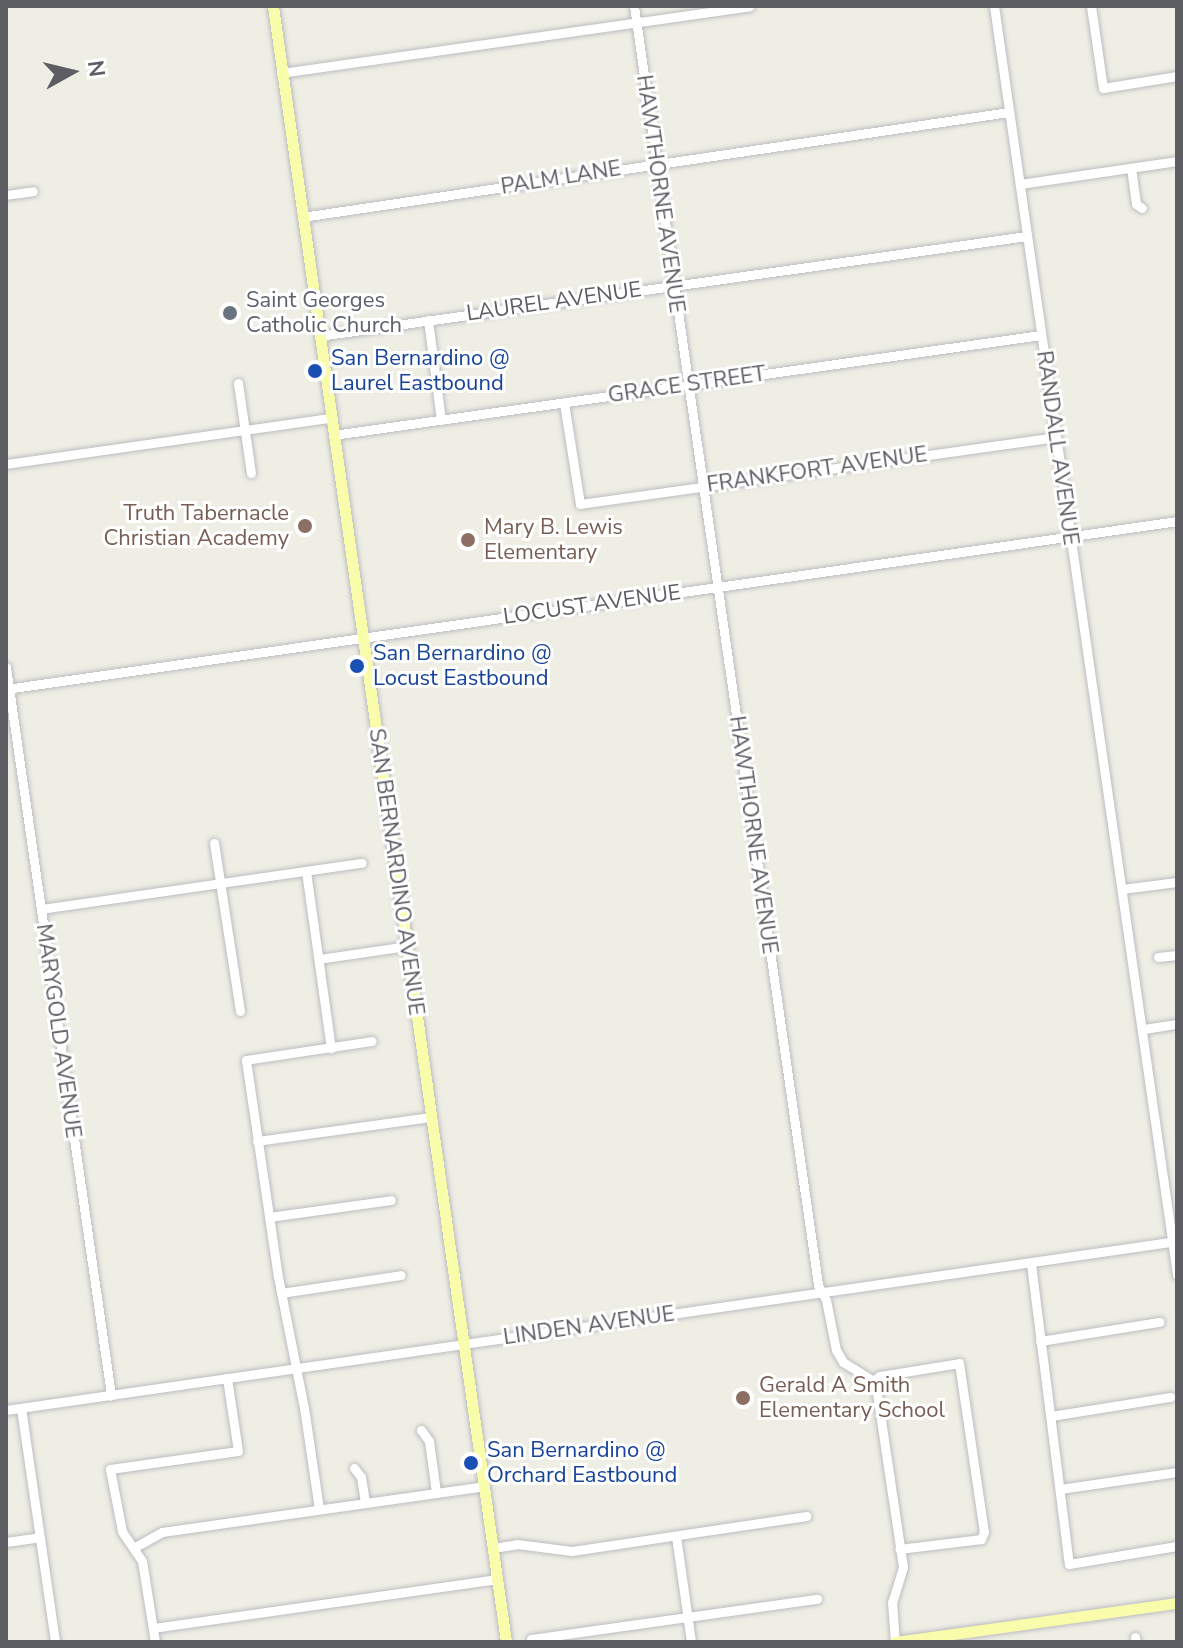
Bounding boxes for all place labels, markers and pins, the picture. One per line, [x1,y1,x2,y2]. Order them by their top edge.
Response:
place label: Saint Georges Catholic Church [246,287,402,338]
marker: Saint Georges Catholic Church [221,304,239,322]
place label: San Bernardino @ Laurel Eastbound [331,345,510,396]
marker: San Bernardino @ Laurel Eastbound [306,362,324,380]
place label: Truth Tabernacle Christian Academy [103,500,289,552]
place label: Mary B. Lewis Elementary [484,514,623,566]
marker: Truth Tabernacle Christian Academy [296,517,314,535]
marker: Mary B. Lewis Elementary [459,531,477,549]
place label: San Bernardino @ Locust Eastbound [373,640,552,692]
marker: San Bernardino @ Locust Eastbound [348,657,366,675]
place label: Gerald A Smith Elementary School [759,1372,945,1424]
marker: Gerald A Smith Elementary School [734,1389,752,1407]
place label: San Bernardino @ Orchard Eastbound [487,1437,677,1488]
marker: San Bernardino @ Orchard Eastbound [462,1454,480,1472]

